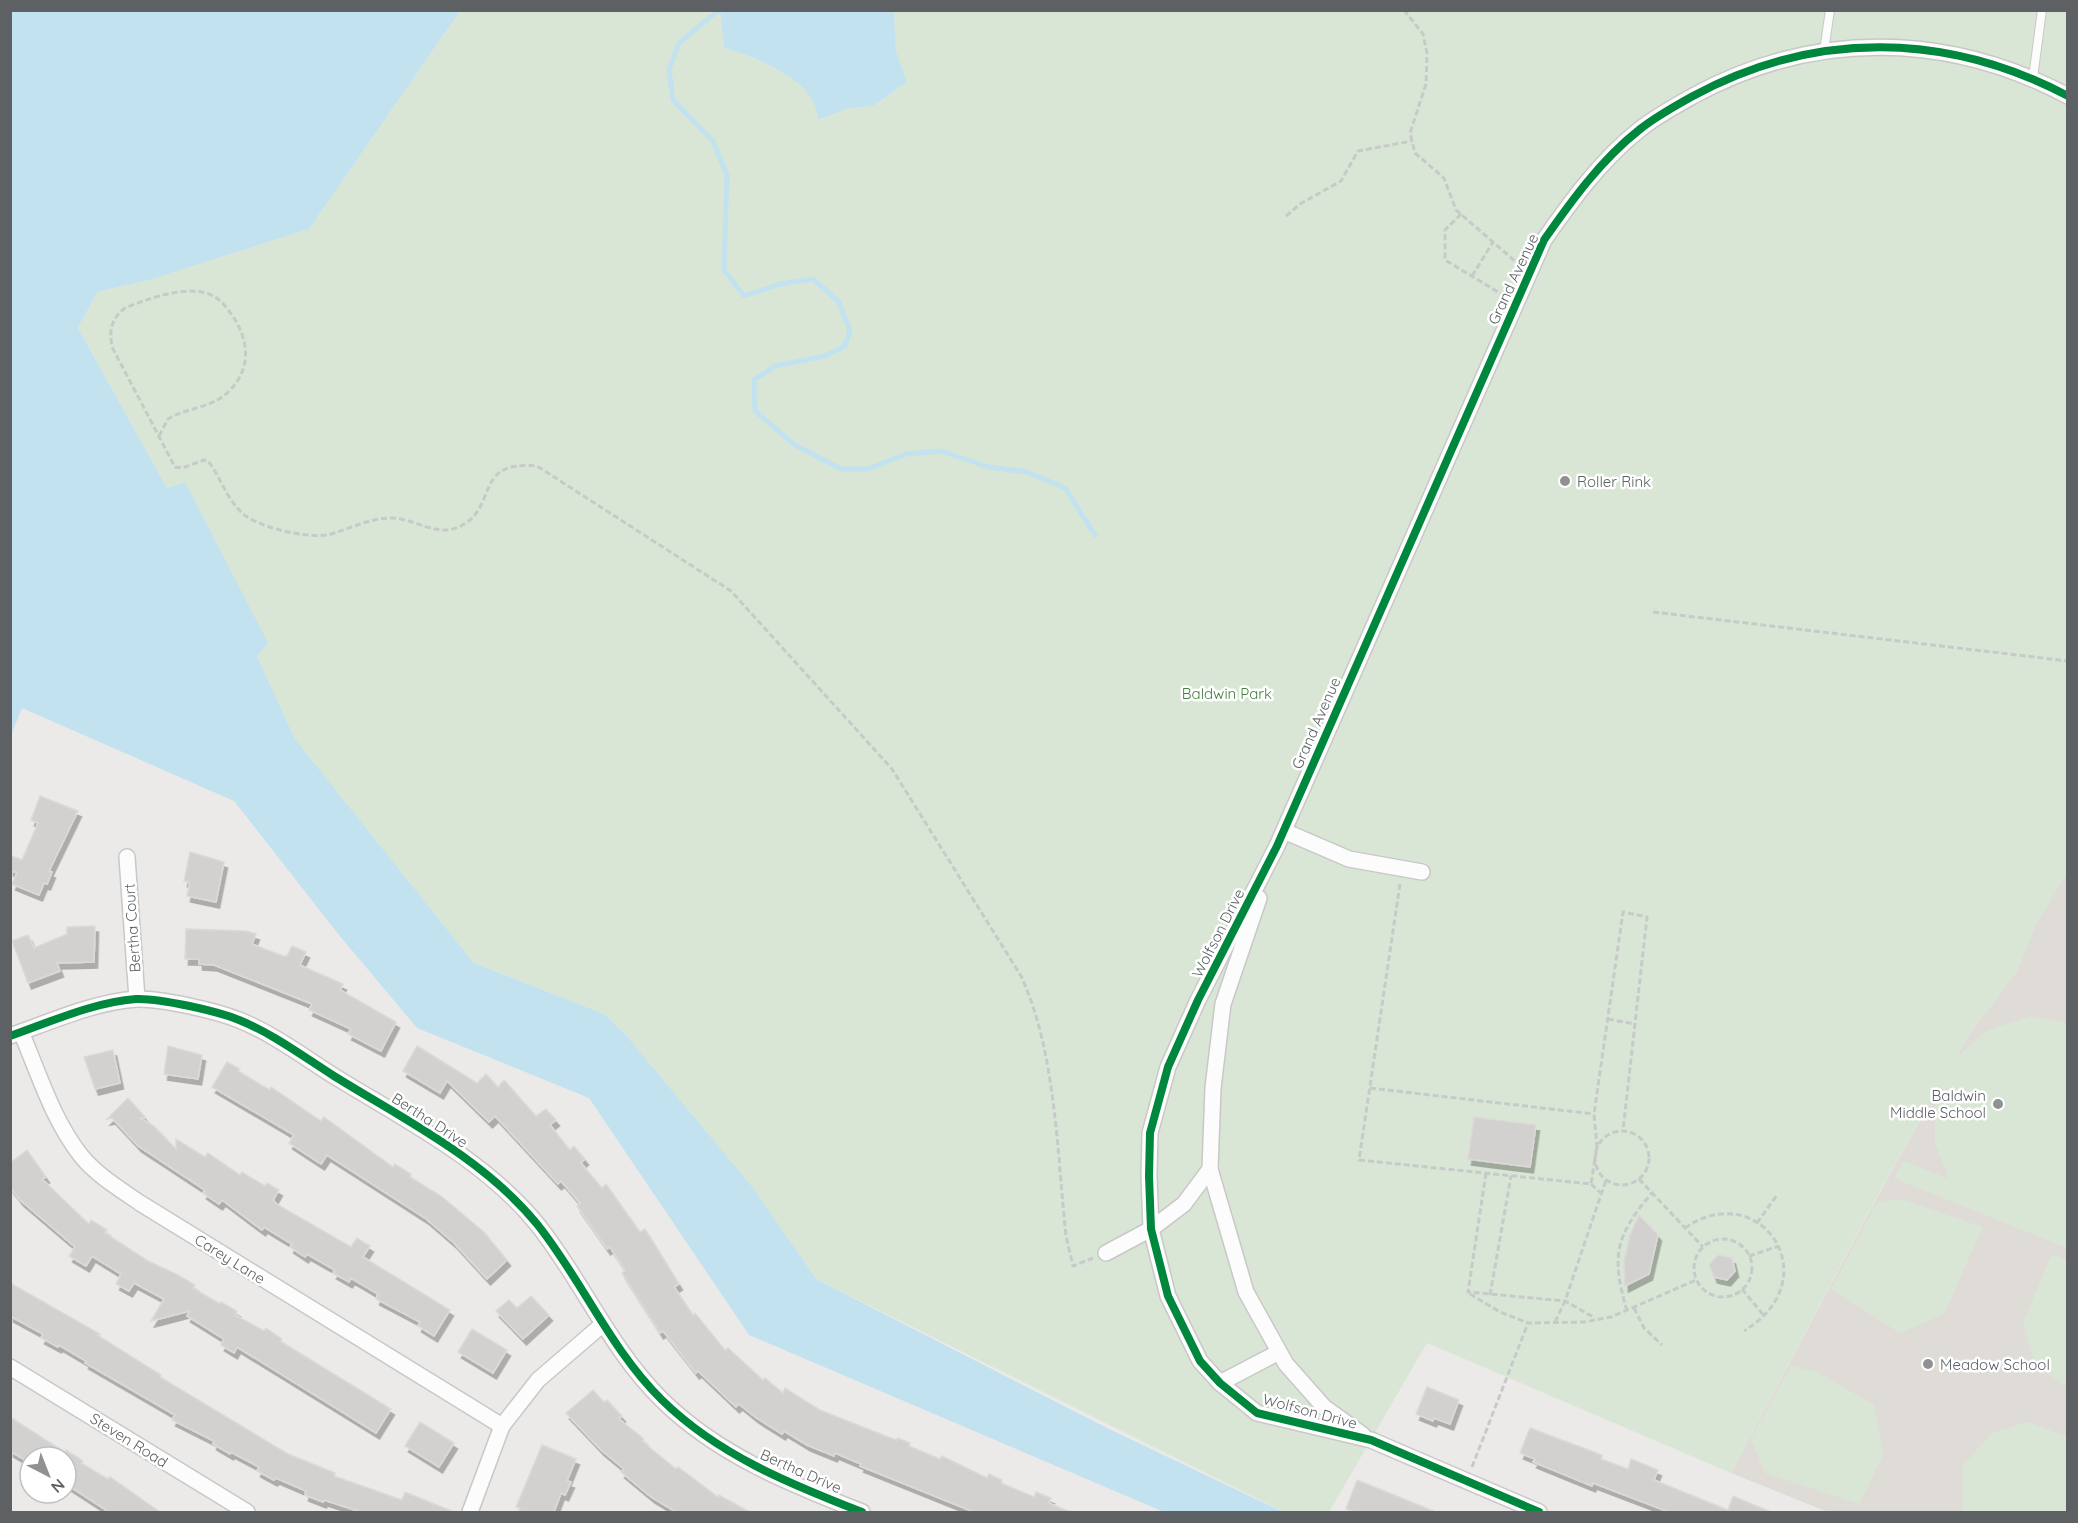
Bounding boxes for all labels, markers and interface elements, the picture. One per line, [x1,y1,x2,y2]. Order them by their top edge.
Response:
street label: Grand Avenue [1484,230,1542,328]
place label: Roller Rink [1577,472,1651,491]
marker: Roller Rink [1558,474,1572,488]
street label: Grand Avenue [1287,674,1345,772]
park label: Baldwin Park [1182,684,1272,703]
street label: Bertha Court [119,883,145,973]
street label: Wolfson Drive [1187,885,1249,981]
place label: Baldwin Middle School [1890,1086,1986,1122]
street label: Bertha Drive [388,1088,472,1152]
marker: Baldwin Middle School [1991,1097,2005,1111]
street label: Carey Lane [191,1230,269,1288]
place label: Meadow School [1940,1355,2050,1374]
marker: Meadow School [1921,1357,1935,1371]
street label: Wolfson Drive [1261,1389,1359,1433]
street label: Steven Road [87,1409,171,1471]
north arrow [18,1445,78,1505]
street label: Bertha Drive [757,1445,845,1497]
text: N [47,1475,69,1498]

